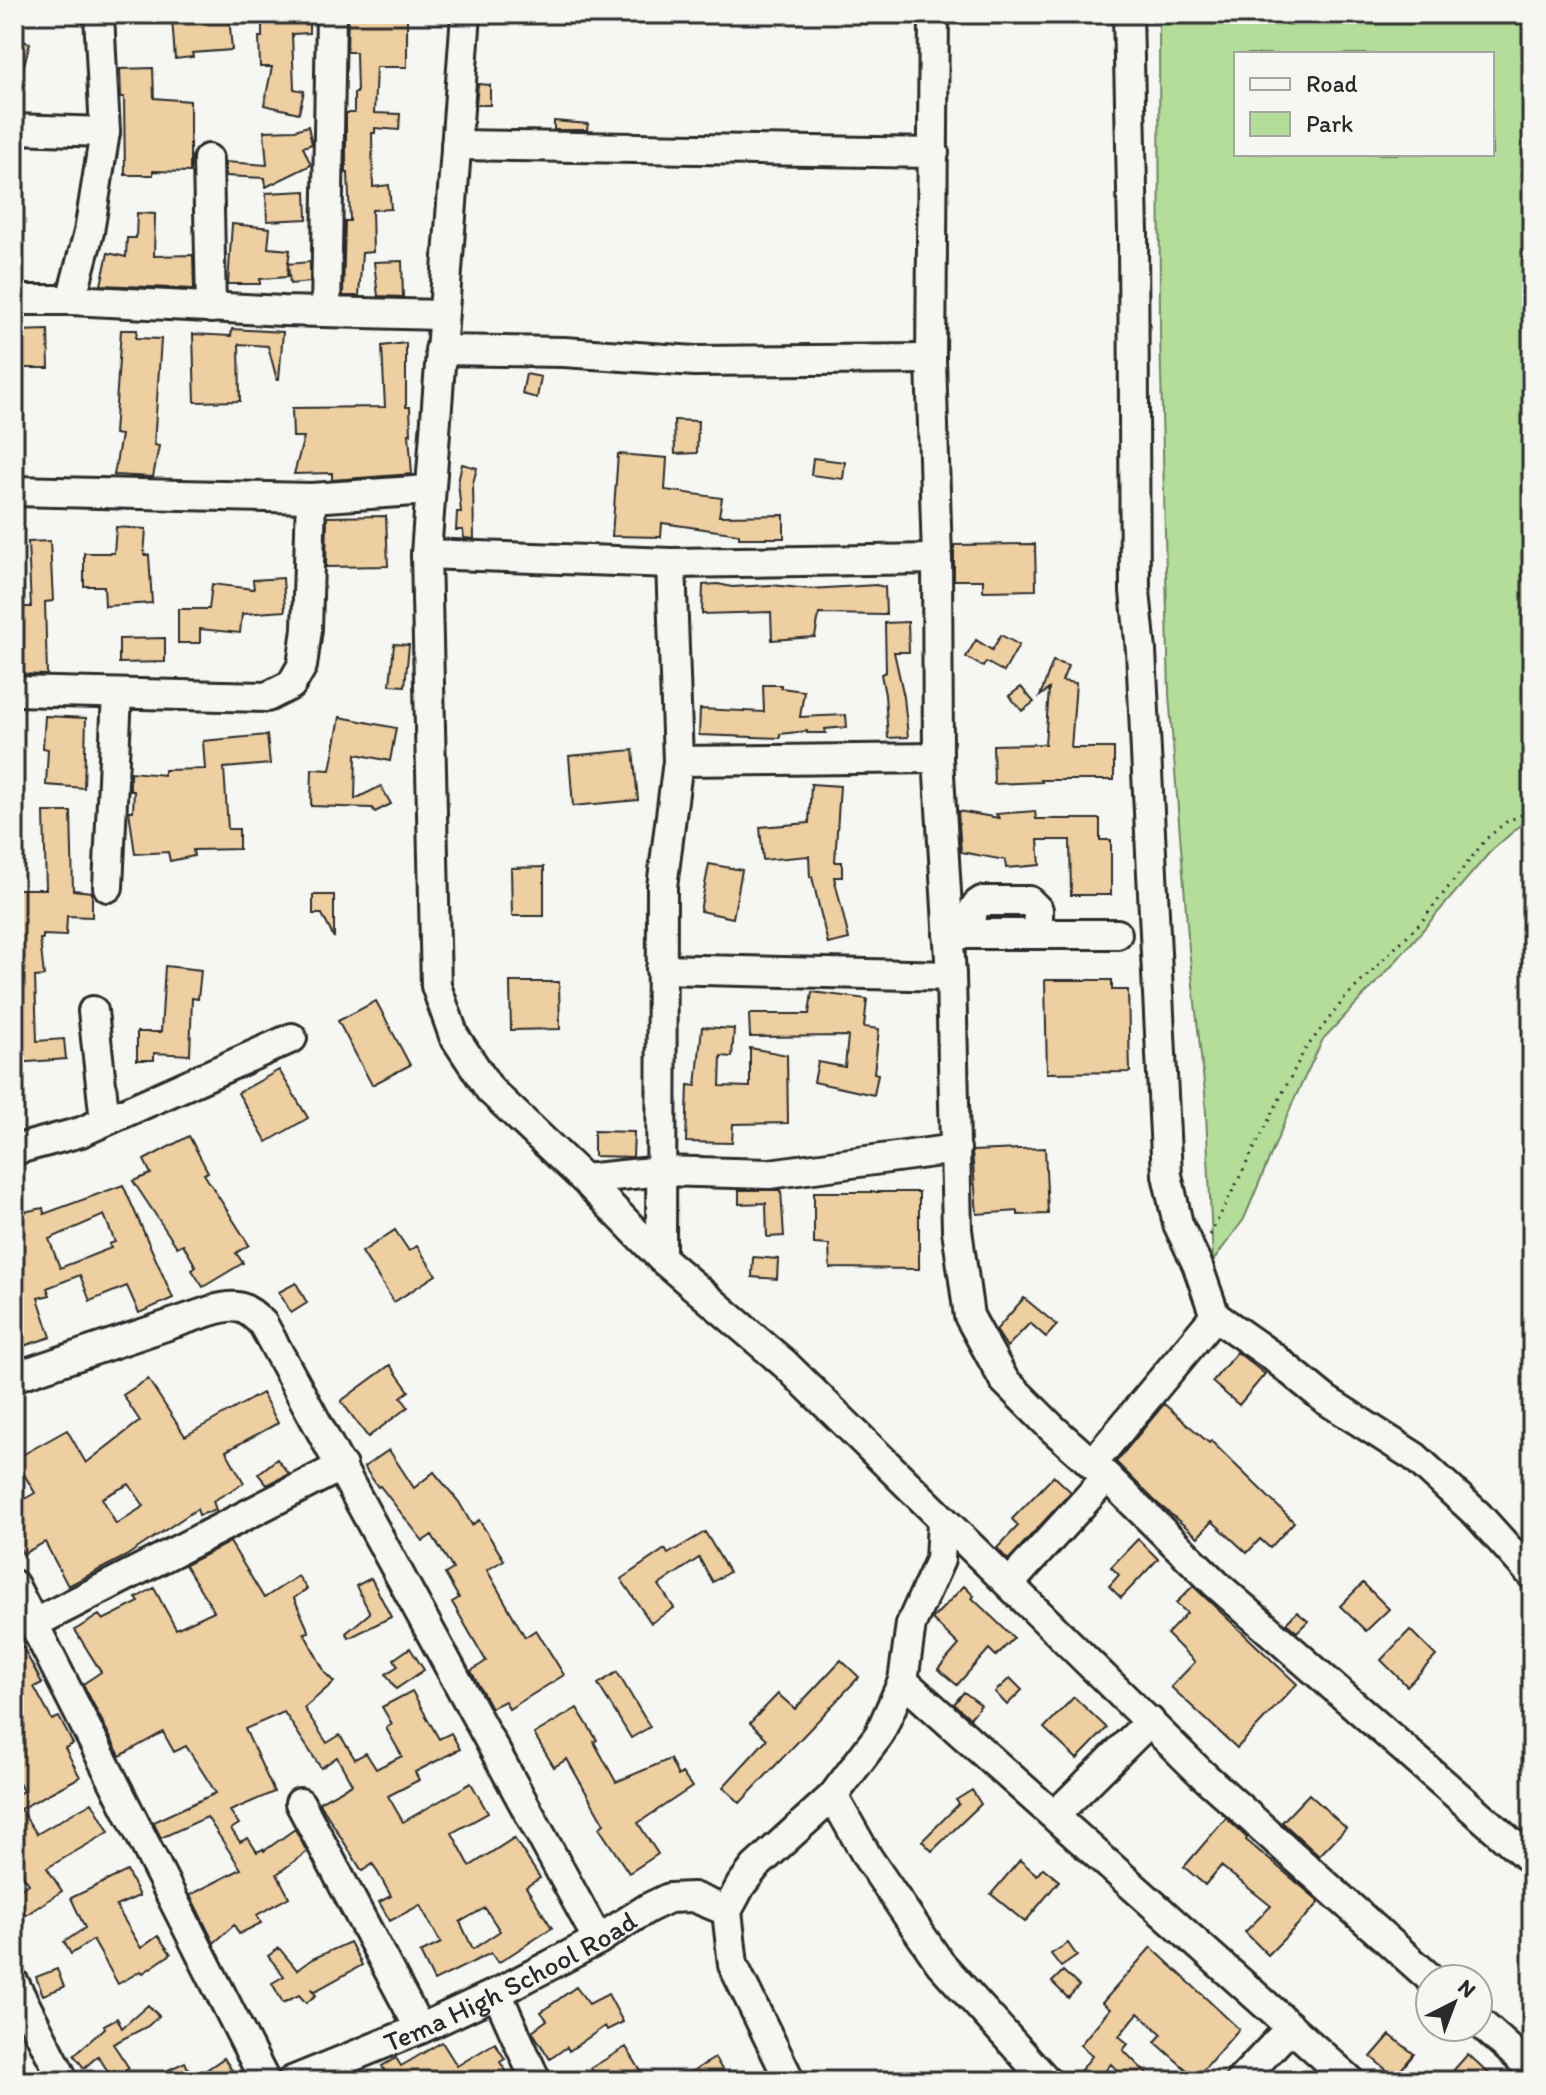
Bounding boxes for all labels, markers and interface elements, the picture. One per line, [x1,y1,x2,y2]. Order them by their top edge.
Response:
legend [1234,52,1494,156]
text: Road [1306,69,1358,98]
text: Park [1306,109,1353,138]
street label: Tema High School Road [379,1903,643,2059]
north arrow [1414,1963,1494,2043]
text: N [1452,1974,1482,2004]

